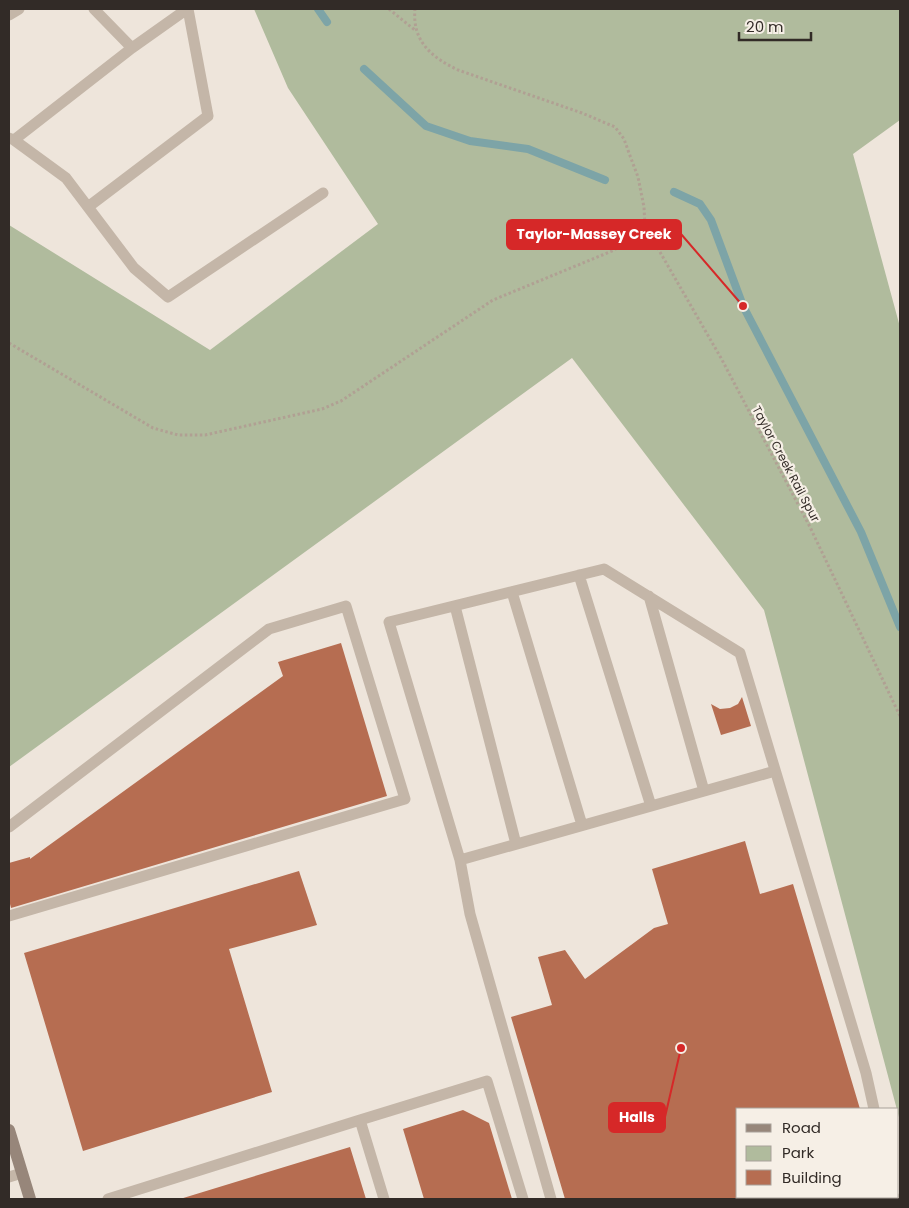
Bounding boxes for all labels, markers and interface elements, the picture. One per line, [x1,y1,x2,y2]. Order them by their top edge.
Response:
scale bar [739,10,812,42]
text: 20 m [746,16,784,37]
callout: Taylor-Massey Creek [507,220,681,249]
text: Taylor-Massey Creek [517,224,672,244]
street label: Taylor Creek Rail Spur [749,403,825,525]
callout: Halls [609,1103,665,1132]
text: Halls [619,1107,655,1127]
legend [736,1108,899,1198]
text: Road [782,1117,821,1138]
text: Park [782,1142,814,1163]
text: Building [782,1167,842,1188]

